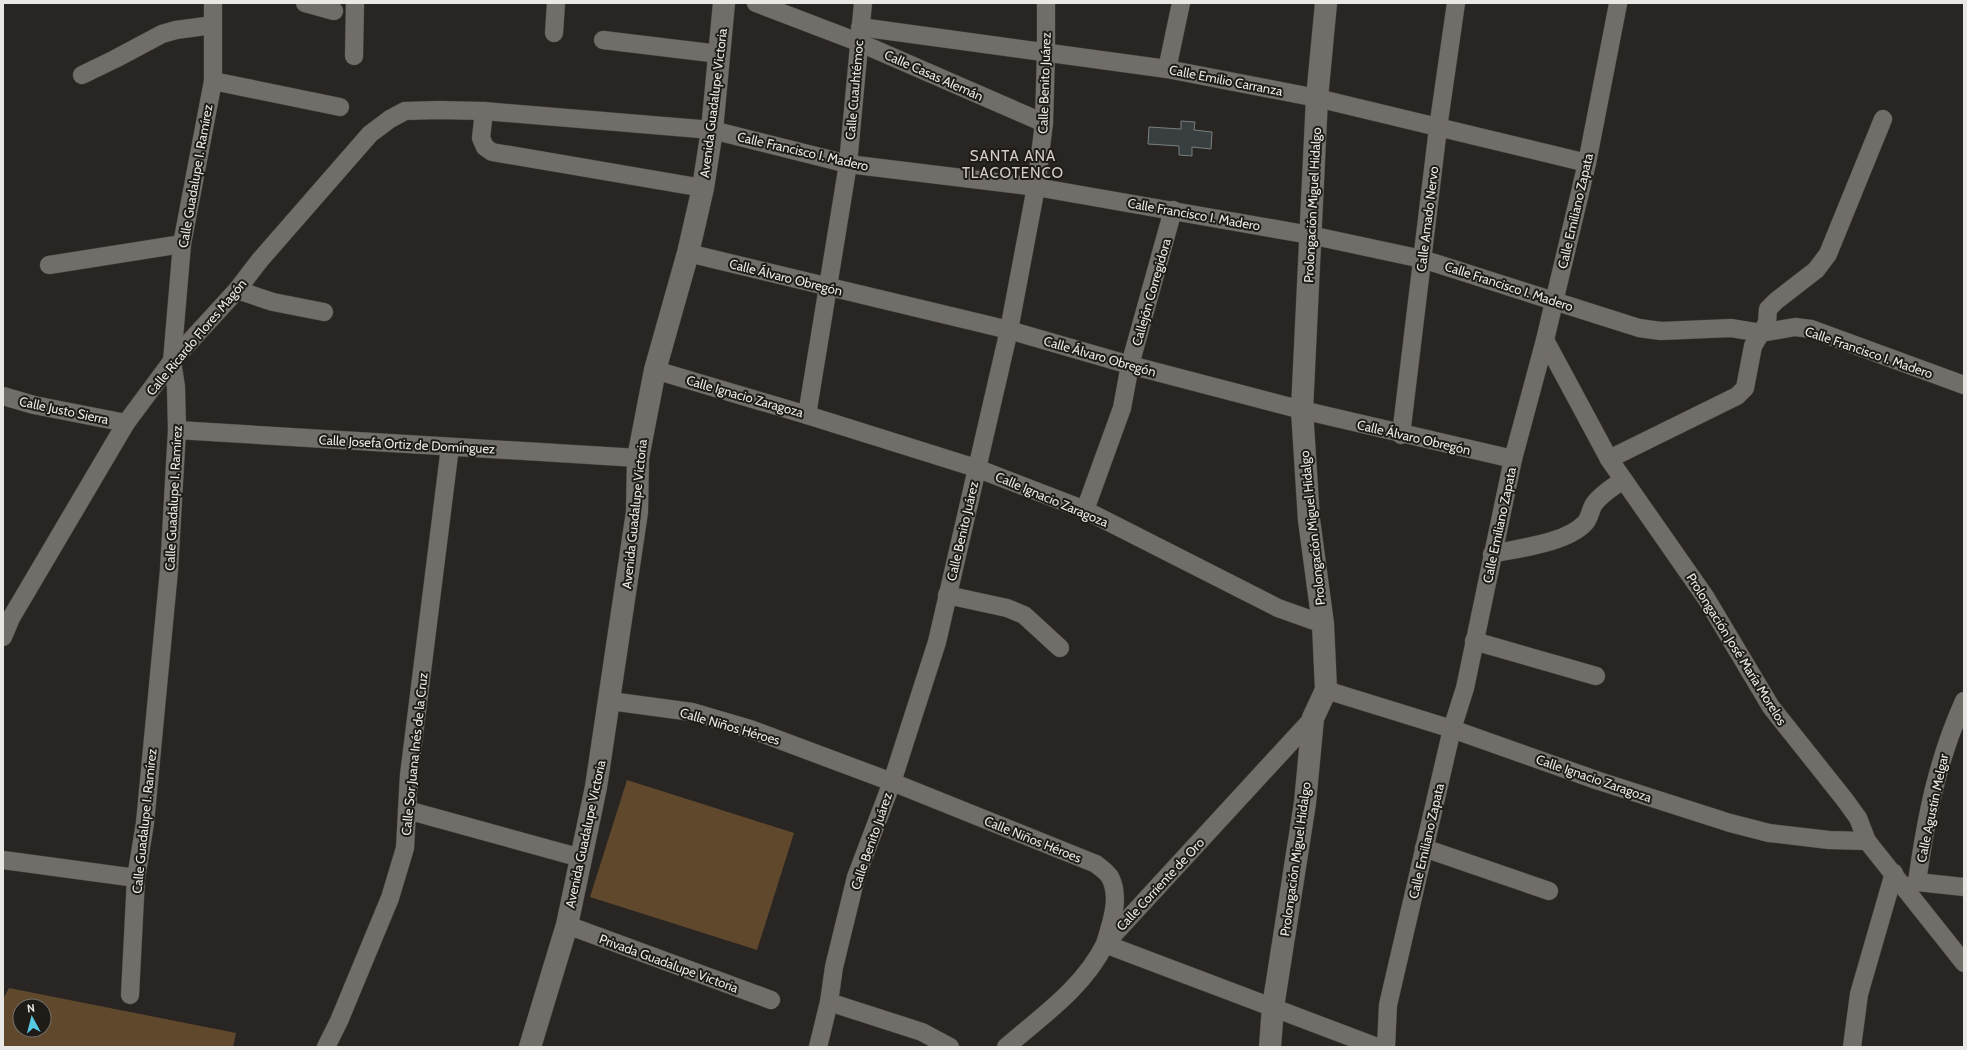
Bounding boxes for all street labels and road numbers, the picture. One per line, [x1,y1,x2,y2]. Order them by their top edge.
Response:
street label: Avenida Guadalupe Victoria [696,27,730,179]
street label: Calle Benito Juárez [1034,32,1054,134]
street label: Calle Cuauhtémoc [842,39,866,140]
street label: Calle Casas Alemán [882,46,986,104]
street label: Calle Emilio Carranza [1168,61,1285,99]
street label: Calle Guadalupe I. Ramírez [174,103,216,249]
street label: Prolongación Miguel Hidalgo [1300,127,1324,283]
street label: Calle Francisco I. Madero [736,128,870,174]
street label: Calle Emiliano Zapata [1554,151,1596,270]
street label: Calle Amado Nervo [1413,165,1441,273]
street label: Calle Francisco I. Madero [1127,194,1261,234]
street label: Callejón Corregidora [1128,236,1175,348]
street label: Calle Álvaro Obregón [728,254,844,299]
street label: Calle Francisco I. Madero [1443,258,1575,314]
street label: Calle Ricardo Flores Magón [143,275,249,399]
street label: Calle Francisco I. Madero [1803,323,1935,381]
street label: Calle Álvaro Obregón [1042,331,1158,380]
street label: Calle Ignacio Zaragoza [685,372,806,421]
street label: Calle Justo Sierra [18,393,111,427]
street label: Calle Álvaro Obregón [1356,415,1473,458]
street label: Calle Guadalupe I. Ramírez [161,425,185,571]
street label: Calle Josefa Ortiz de Domínguez [318,431,496,457]
street label: Avenida Guadalupe Victoria [618,438,650,590]
street label: Prolongación Miguel Hidalgo [1296,450,1328,606]
street label: Calle Emiliano Zapata [1479,465,1519,584]
street label: Calle Ignacio Zaragoza [993,468,1112,530]
street label: Calle Benito Juárez [943,480,981,582]
street label: Prolongación José María Morelos [1684,570,1791,728]
street label: Calle Sor Juana Inés de la Cruz [397,672,431,836]
street label: Calle Niños Héroes [678,704,782,748]
street label: Calle Guadalupe I. Ramírez [128,748,160,894]
street label: Calle Ignacio Zaragoza [1534,751,1655,806]
street label: Calle Agustín Melgar [1913,751,1952,864]
street label: Avenida Guadalupe Victoria [562,758,609,909]
street label: Prolongación Miguel Hidalgo [1276,781,1314,937]
street label: Calle Emiliano Zapata [1405,781,1447,900]
street label: Calle Benito Juárez [847,790,895,892]
street label: Calle Niños Héroes [982,812,1084,866]
street label: Calle Corriente de Oro [1113,834,1207,934]
street label: Privada Guadalupe Victoria [597,930,741,996]

